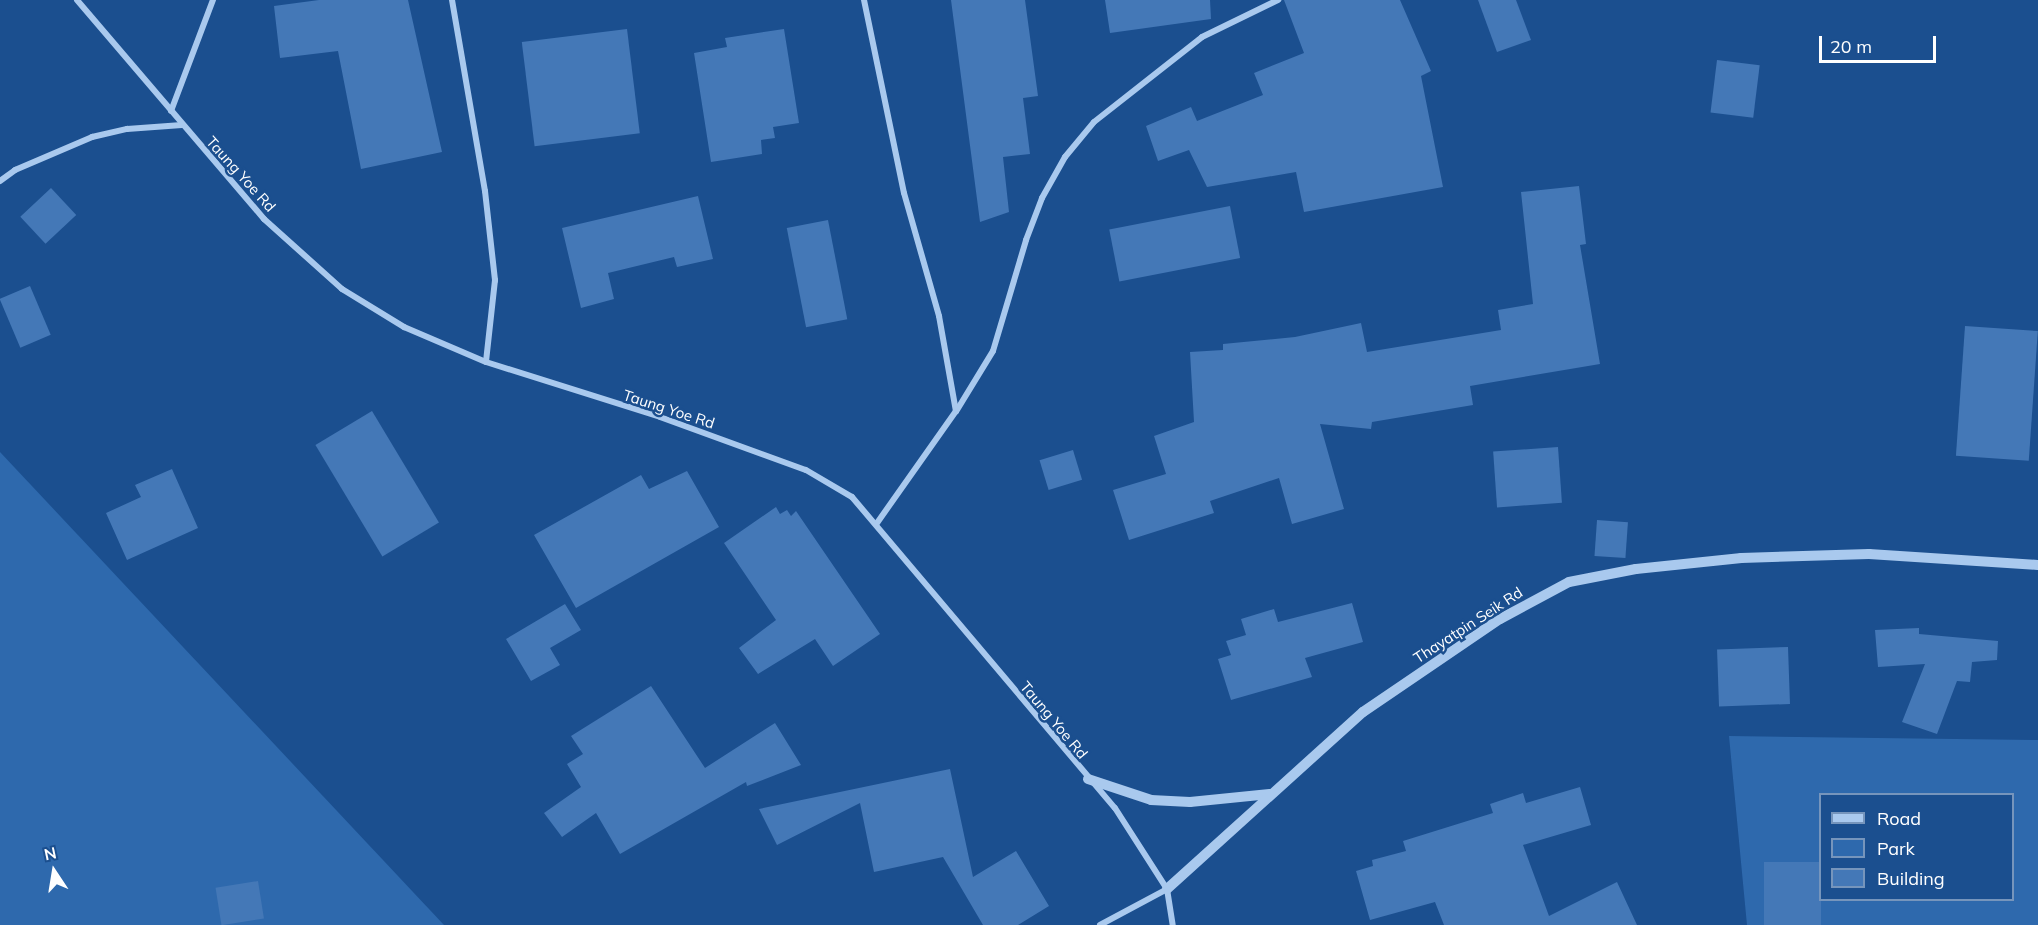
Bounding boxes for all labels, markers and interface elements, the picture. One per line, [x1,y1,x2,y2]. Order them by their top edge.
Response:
scale bar [1822,24,1939,62]
text: 20 m [1830,35,1872,58]
street label: Taung Yoe Rd [202,133,280,215]
street label: Taung Yoe Rd [621,386,717,432]
street label: Thayatpin Seik Rd [1410,583,1526,667]
street label: Taung Yoe Rd [1017,678,1091,762]
legend [1819,793,2014,901]
text: Road [1877,807,1921,830]
text: Park [1877,837,1915,860]
north arrow [24,841,84,901]
text: N [42,842,58,864]
text: Building [1877,867,1945,890]

